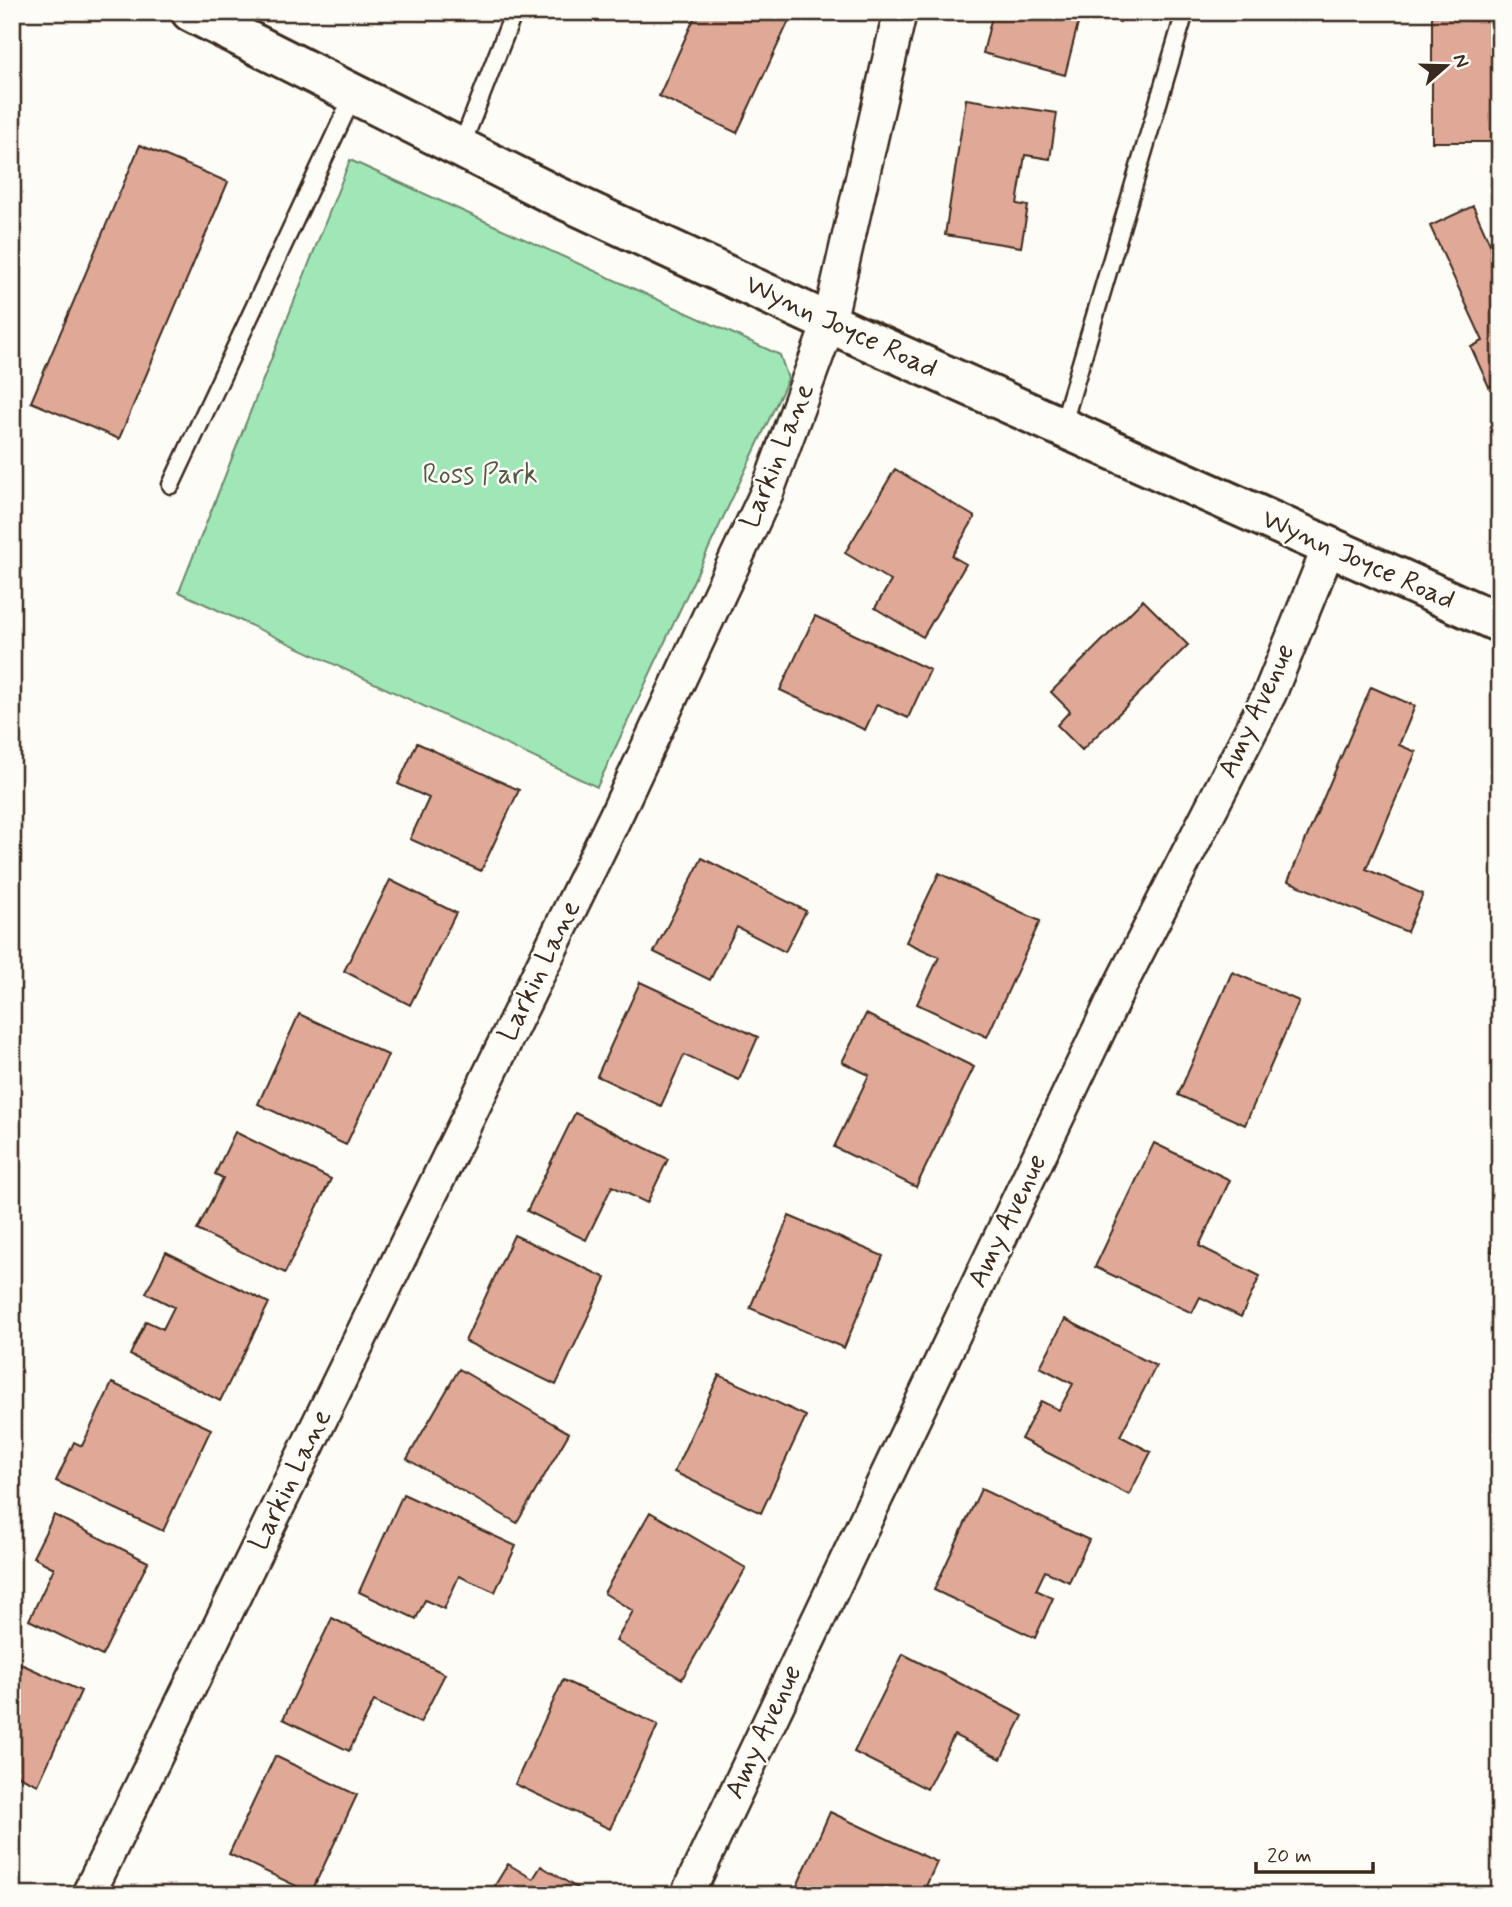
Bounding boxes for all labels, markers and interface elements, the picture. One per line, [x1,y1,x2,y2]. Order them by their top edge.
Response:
north arrow [1410,32,1480,102]
text: N [1447,50,1474,71]
street label: Wynn Joyce Road [739,266,943,388]
street label: Larkin Lane [732,378,824,534]
park label: Ross Park [422,457,538,494]
street label: Wynn Joyce Road [1256,501,1460,619]
street label: Amy Avenue [1210,638,1304,784]
street label: Larkin Lane [490,894,590,1048]
street label: Amy Avenue [960,1148,1056,1294]
street label: Larkin Lane [241,1403,341,1557]
street label: Amy Avenue [717,1659,811,1805]
scale bar [1256,1830,1374,1874]
text: 20 m [1267,1842,1312,1870]

